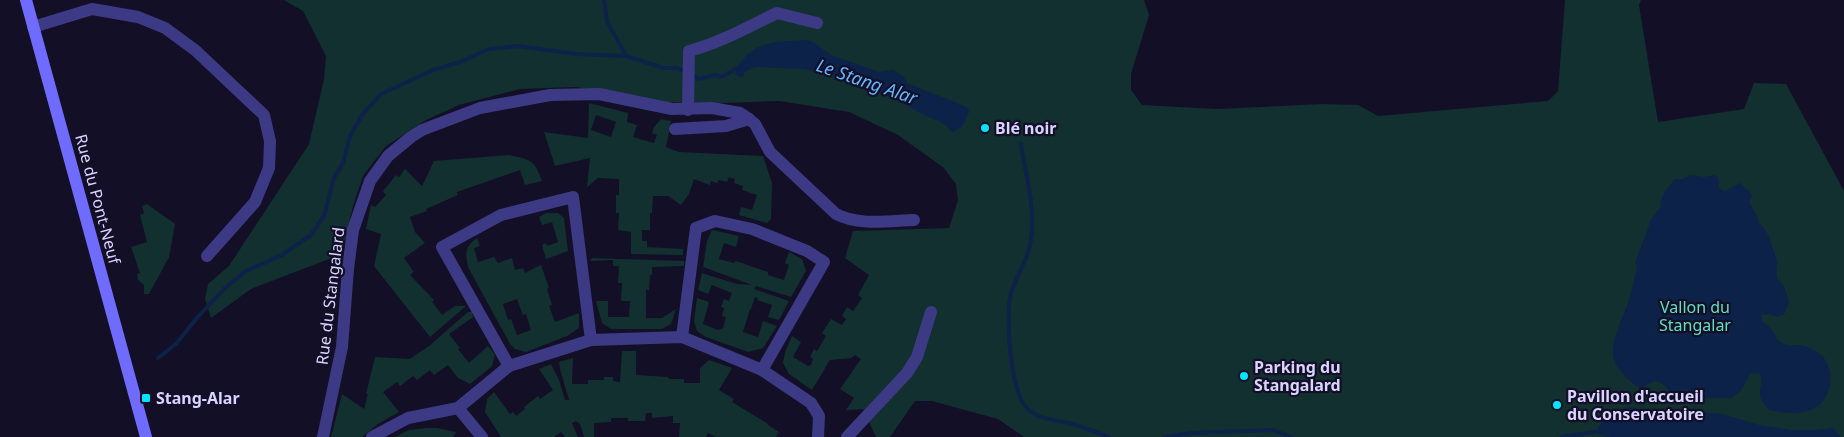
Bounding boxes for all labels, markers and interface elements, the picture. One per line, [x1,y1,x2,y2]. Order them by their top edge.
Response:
water label: Le Stang Alar [813,53,921,110]
place label: Blé noir [995,117,1056,139]
marker: Blé noir [979,122,991,134]
street label: Rue du Pont-Neuf [70,132,126,268]
street label: Rue du Stangalard [311,226,349,366]
park label: Vallon du Stangalar [1659,296,1731,336]
place label: Parking du Stangalard [1254,356,1341,396]
marker: Parking du Stangalard [1238,370,1250,382]
place label: Pavillon d'accueil du Conservatoire [1567,385,1704,425]
place label: Stang-Alar [156,387,240,409]
marker: Stang-Alar [140,392,152,404]
marker: Pavillon d'accueil du Conservatoire [1551,399,1563,411]

